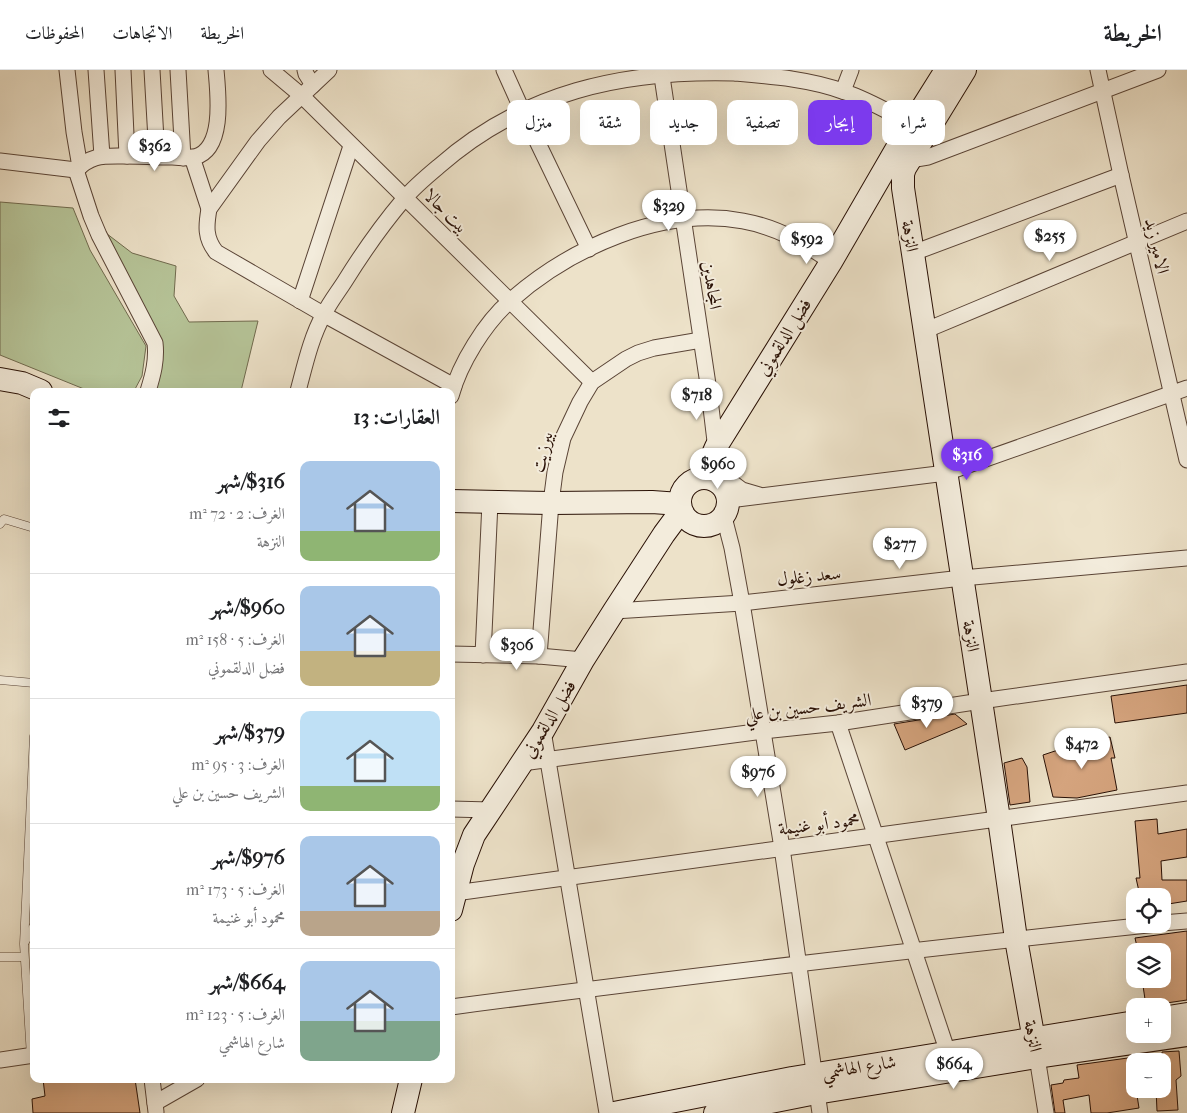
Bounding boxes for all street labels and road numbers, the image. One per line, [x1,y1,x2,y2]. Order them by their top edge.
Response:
street label: بيت جالا [419,185,472,238]
street label: الامير زيد [1140,216,1173,276]
street label: النزهة [897,219,922,254]
street label: المجاهدين [697,259,726,311]
street label: فضل الدلقموني [753,295,820,382]
street label: بيرزيت [527,430,559,475]
street label: سعد زغلول [776,563,842,590]
street label: النزهة [958,619,983,654]
street label: فضل الدلقموني [518,677,584,764]
street label: الشريف حسين بن علي [744,689,873,732]
street label: محمود أبو غنيمة [777,806,861,840]
street label: النزهة [1019,1018,1046,1054]
street label: شارع الهاشمي [821,1051,899,1090]

